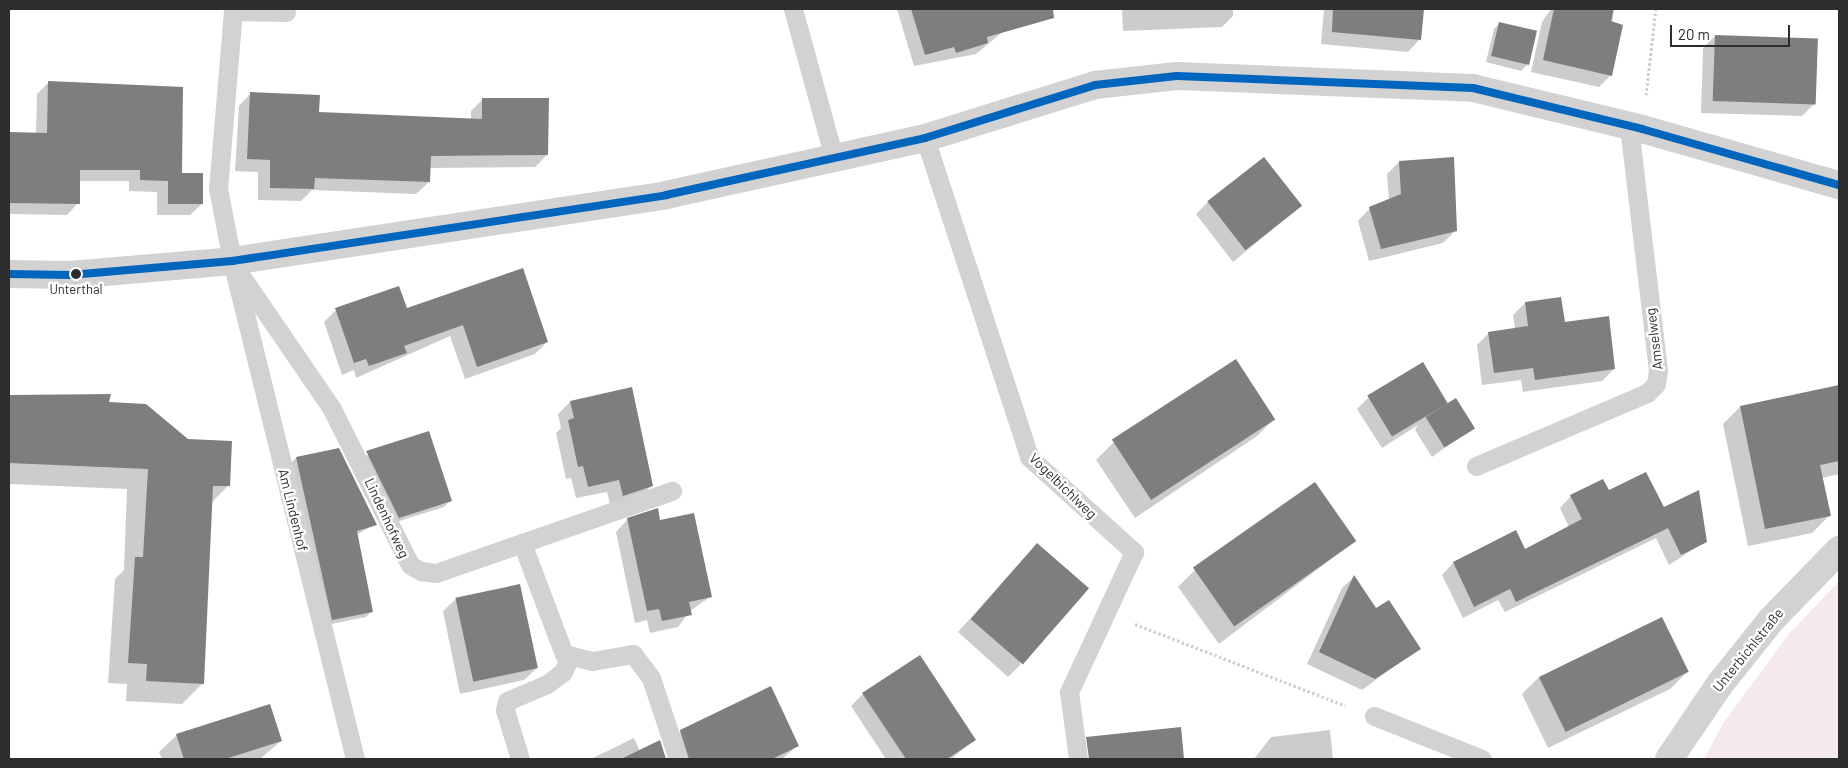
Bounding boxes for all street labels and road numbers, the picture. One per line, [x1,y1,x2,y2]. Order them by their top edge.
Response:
street label: Amselweg [1642,307,1666,371]
street label: Vogelbichlweg [1026,450,1100,522]
street label: Am Lindenhof [275,467,311,553]
street label: Lindenhofweg [361,475,413,561]
street label: Unterbichlstraße [1709,605,1787,695]

